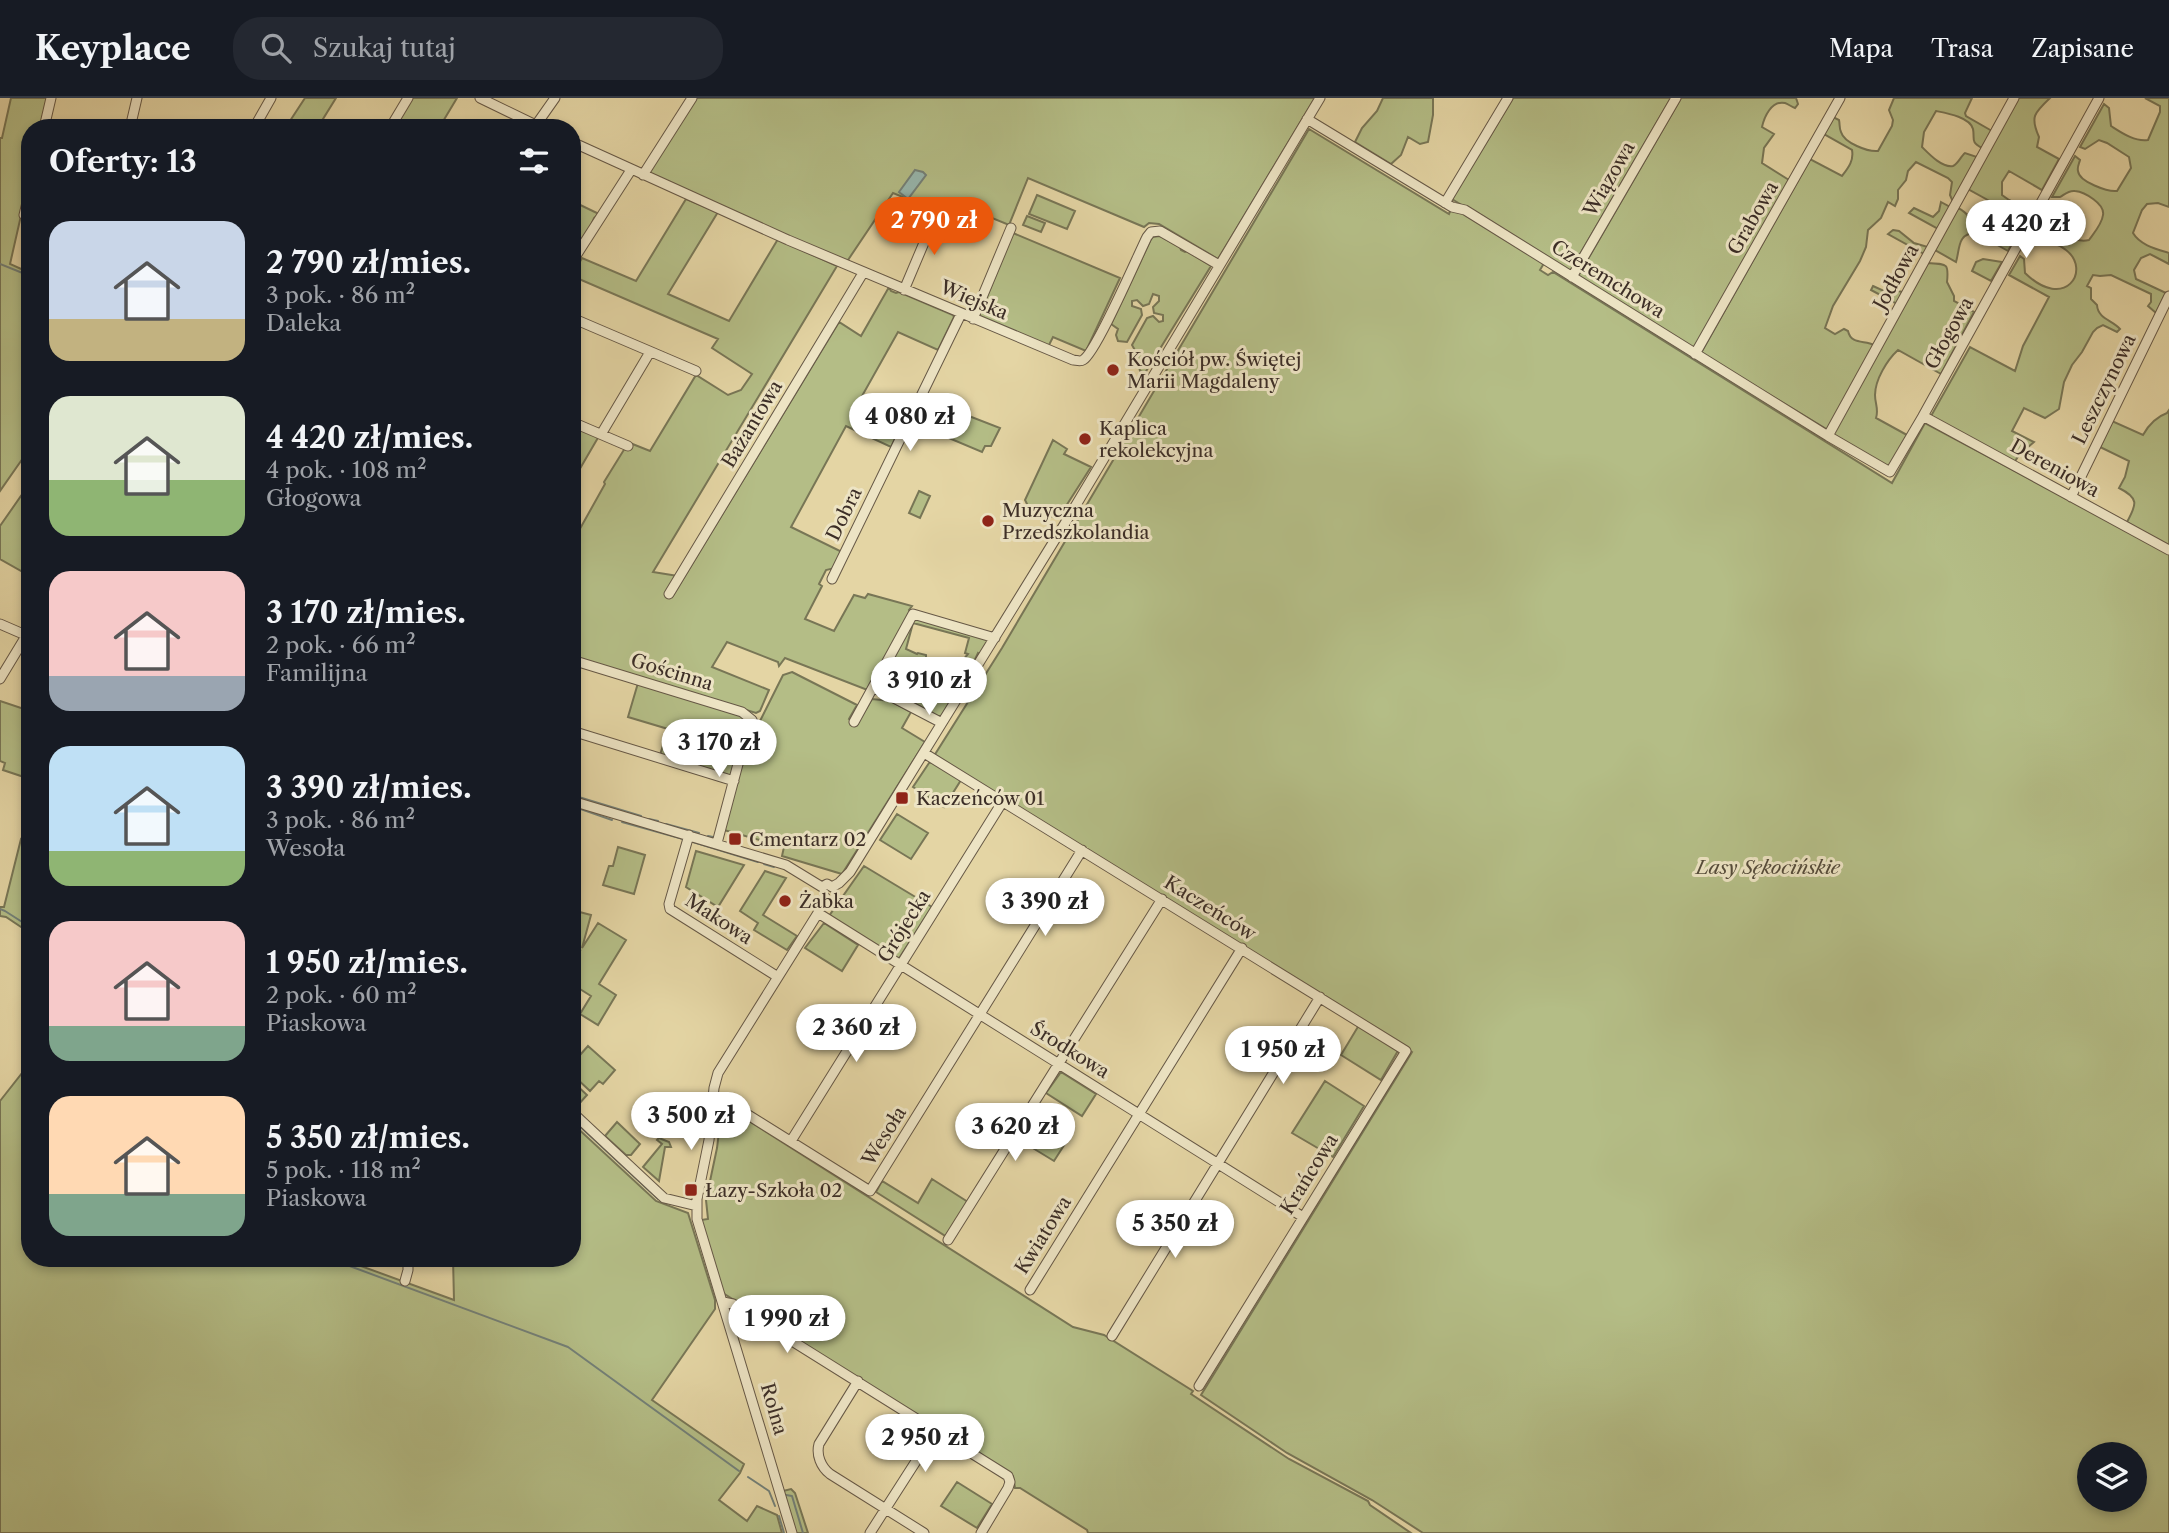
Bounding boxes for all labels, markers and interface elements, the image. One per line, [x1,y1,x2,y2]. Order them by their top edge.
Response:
search box [233,17,723,80]
text: Keyplace [35,28,191,69]
icon: search [257,29,295,67]
text: Szukaj tutaj [313,32,456,64]
text: Mapa [1829,34,1893,63]
text: Trasa [1931,34,1993,63]
text: Zapisane [2031,34,2134,63]
street label: Wiązowa [1578,137,1640,221]
icon: filters [515,142,553,180]
text: Oferty: 13 [49,143,197,180]
street label: Grabowa [1723,177,1783,259]
pin: 2 790 zł [862,198,1006,257]
pin: 4 420 zł [1954,200,2098,260]
text: 2 790 zł [891,206,977,234]
text: 4 420 zł [1982,209,2070,237]
street label: Czeremchowa [1547,235,1669,323]
street label: Jodłowa [1867,240,1923,317]
text: 2 790 zł/mies. [266,244,471,281]
icon: home [105,249,189,333]
street label: Wiejska [936,275,1011,325]
text: 3 pok. · 86 m² [266,281,415,309]
street label: Głogowa [1920,293,1978,373]
text: Daleka [266,309,341,337]
street label: Leszczynowa [2067,330,2141,448]
place label: Kościół pw. Świętej Marii Magdaleny [1127,348,1301,393]
marker: Kościół pw. Świętej Marii Magdaleny [1105,362,1121,378]
street label: Bażantowa [717,376,787,472]
pin: 4 080 zł [838,394,982,453]
text: 4 080 zł [865,402,955,430]
place label: Kaplica rekolekcyjna [1099,417,1213,462]
text: 4 420 zł/mies. [266,419,473,456]
icon: home [105,424,189,508]
marker: Kaplica rekolekcyjna [1077,431,1093,447]
street label: Dereniowa [2006,434,2104,502]
text: 4 pok. · 108 m² [266,456,427,484]
text: Głogowa [266,484,362,512]
street label: Dobra [821,484,867,544]
place label: Muzyczna Przedszkolandia [1002,499,1149,544]
marker: Muzyczna Przedszkolandia [980,513,996,529]
text: 3 170 zł/mies. [266,594,466,631]
icon: home [105,599,189,683]
text: 2 pok. · 66 m² [266,631,416,659]
street label: Gościnna [628,649,716,695]
pin: 3 910 zł [857,658,1001,717]
text: Familijna [266,659,368,687]
text: 3 910 zł [887,666,971,694]
pin: 3 170 zł [647,720,791,779]
text: 3 170 zł [678,728,760,756]
text: 3 390 zł/mies. [266,769,472,806]
icon: home [105,774,189,858]
place label: Kaczeńców 01 [916,787,1044,810]
marker: Kaczeńców 01 [894,790,910,806]
text: 3 pok. · 86 m² [266,806,415,834]
place label: Cmentarz 02 [749,828,867,851]
marker: Cmentarz 02 [727,831,743,847]
text: Wesoła [266,834,345,862]
park label: Lasy Sękocińskie [1694,856,1841,879]
street label: Kaczeńców [1160,871,1260,945]
pin: 3 390 zł [973,878,1117,938]
street label: Grójecka [873,885,935,967]
text: 3 390 zł [1001,887,1089,915]
street label: Makowa [681,889,757,949]
place label: Żabka [799,890,854,913]
marker: Żabka [777,893,793,909]
text: 1 950 zł/mies. [266,944,468,981]
icon: home [105,949,189,1033]
text: 2 pok. · 60 m² [266,981,417,1009]
pin: 2 360 zł [784,1004,928,1064]
text: Piaskowa [266,1009,367,1037]
text: 2 360 zł [812,1013,900,1041]
street label: Środkowa [1026,1017,1114,1083]
pin: 1 950 zł [1211,1026,1355,1086]
text: 1 950 zł [1241,1035,1325,1063]
pin: 3 500 zł [619,1093,763,1152]
text: 3 500 zł [647,1101,735,1129]
street label: Wesoła [856,1102,911,1171]
pin: 3 620 zł [943,1104,1087,1163]
text: 3 620 zł [971,1112,1059,1140]
text: 5 350 zł/mies. [266,1119,470,1156]
icon: home [105,1124,189,1208]
street label: Krańcowa [1275,1129,1343,1219]
text: 5 pok. · 118 m² [266,1156,421,1184]
place label: Łazy-Szkoła 02 [705,1179,843,1202]
marker: Łazy-Szkoła 02 [683,1182,699,1198]
text: Piaskowa [266,1184,367,1212]
street label: Kwiatowa [1010,1192,1076,1278]
pin: 5 350 zł [1103,1200,1247,1260]
text: 5 350 zł [1132,1209,1218,1237]
pin: 1 990 zł [715,1296,859,1355]
text: 1 990 zł [744,1304,830,1332]
street label: Rolna [756,1380,792,1438]
pin: 2 950 zł [853,1414,997,1474]
text: 2 950 zł [881,1423,969,1451]
map controls [2077,1442,2147,1512]
button: layers [2077,1442,2147,1512]

